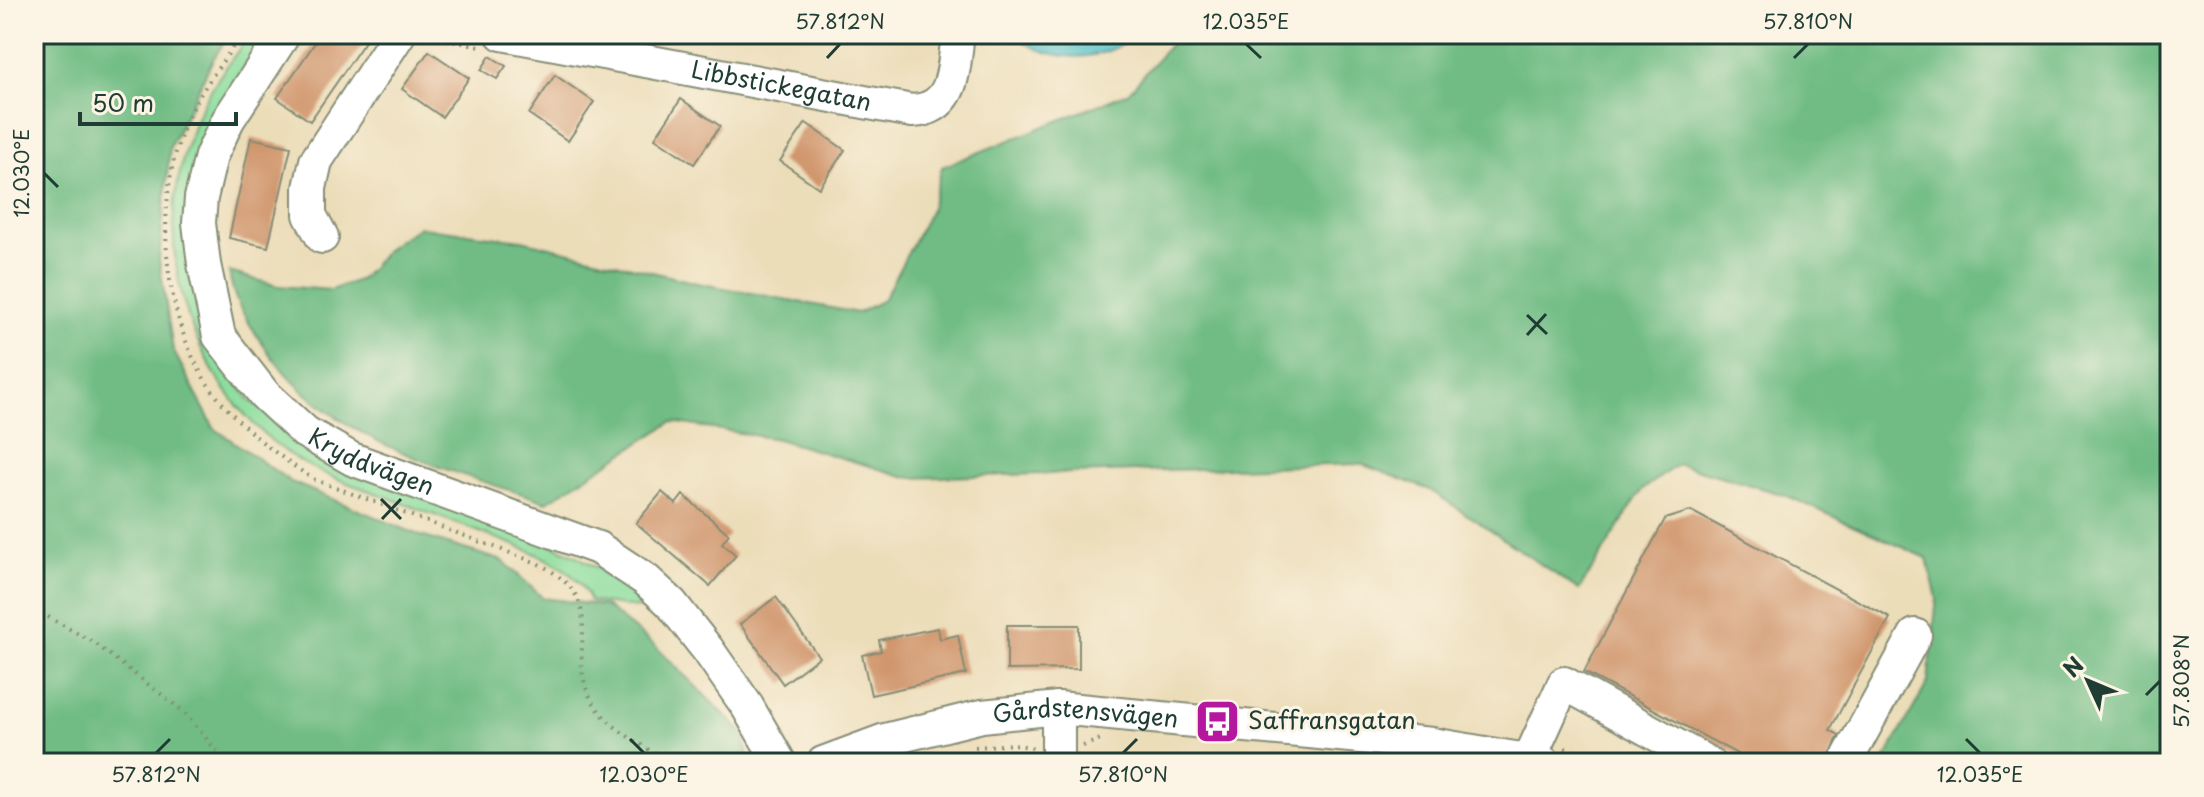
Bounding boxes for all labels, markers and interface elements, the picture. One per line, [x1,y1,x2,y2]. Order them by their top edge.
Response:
text: 57.812°N [795,6,885,36]
text: 12.035°E [1203,6,1289,36]
text: 57.810°N [1763,6,1853,36]
street label: Libbstickegatan [688,50,875,119]
scale bar [80,76,236,126]
text: 50 m [92,84,154,120]
text: 12.030°E [6,129,36,217]
street label: Kryddvägen [302,418,440,503]
text: 57.808°N [2166,634,2196,728]
north arrow [2048,641,2128,721]
text: N [2055,648,2090,684]
street label: Gårdstensvägen [991,688,1180,735]
bus stop icon: Saffransgatan [1193,697,1241,745]
place label: Saffransgatan [1248,701,1416,737]
text: 57.812°N [111,759,201,789]
text: 12.030°E [600,759,688,789]
text: 57.810°N [1078,759,1168,789]
text: 12.035°E [1937,759,2023,789]

